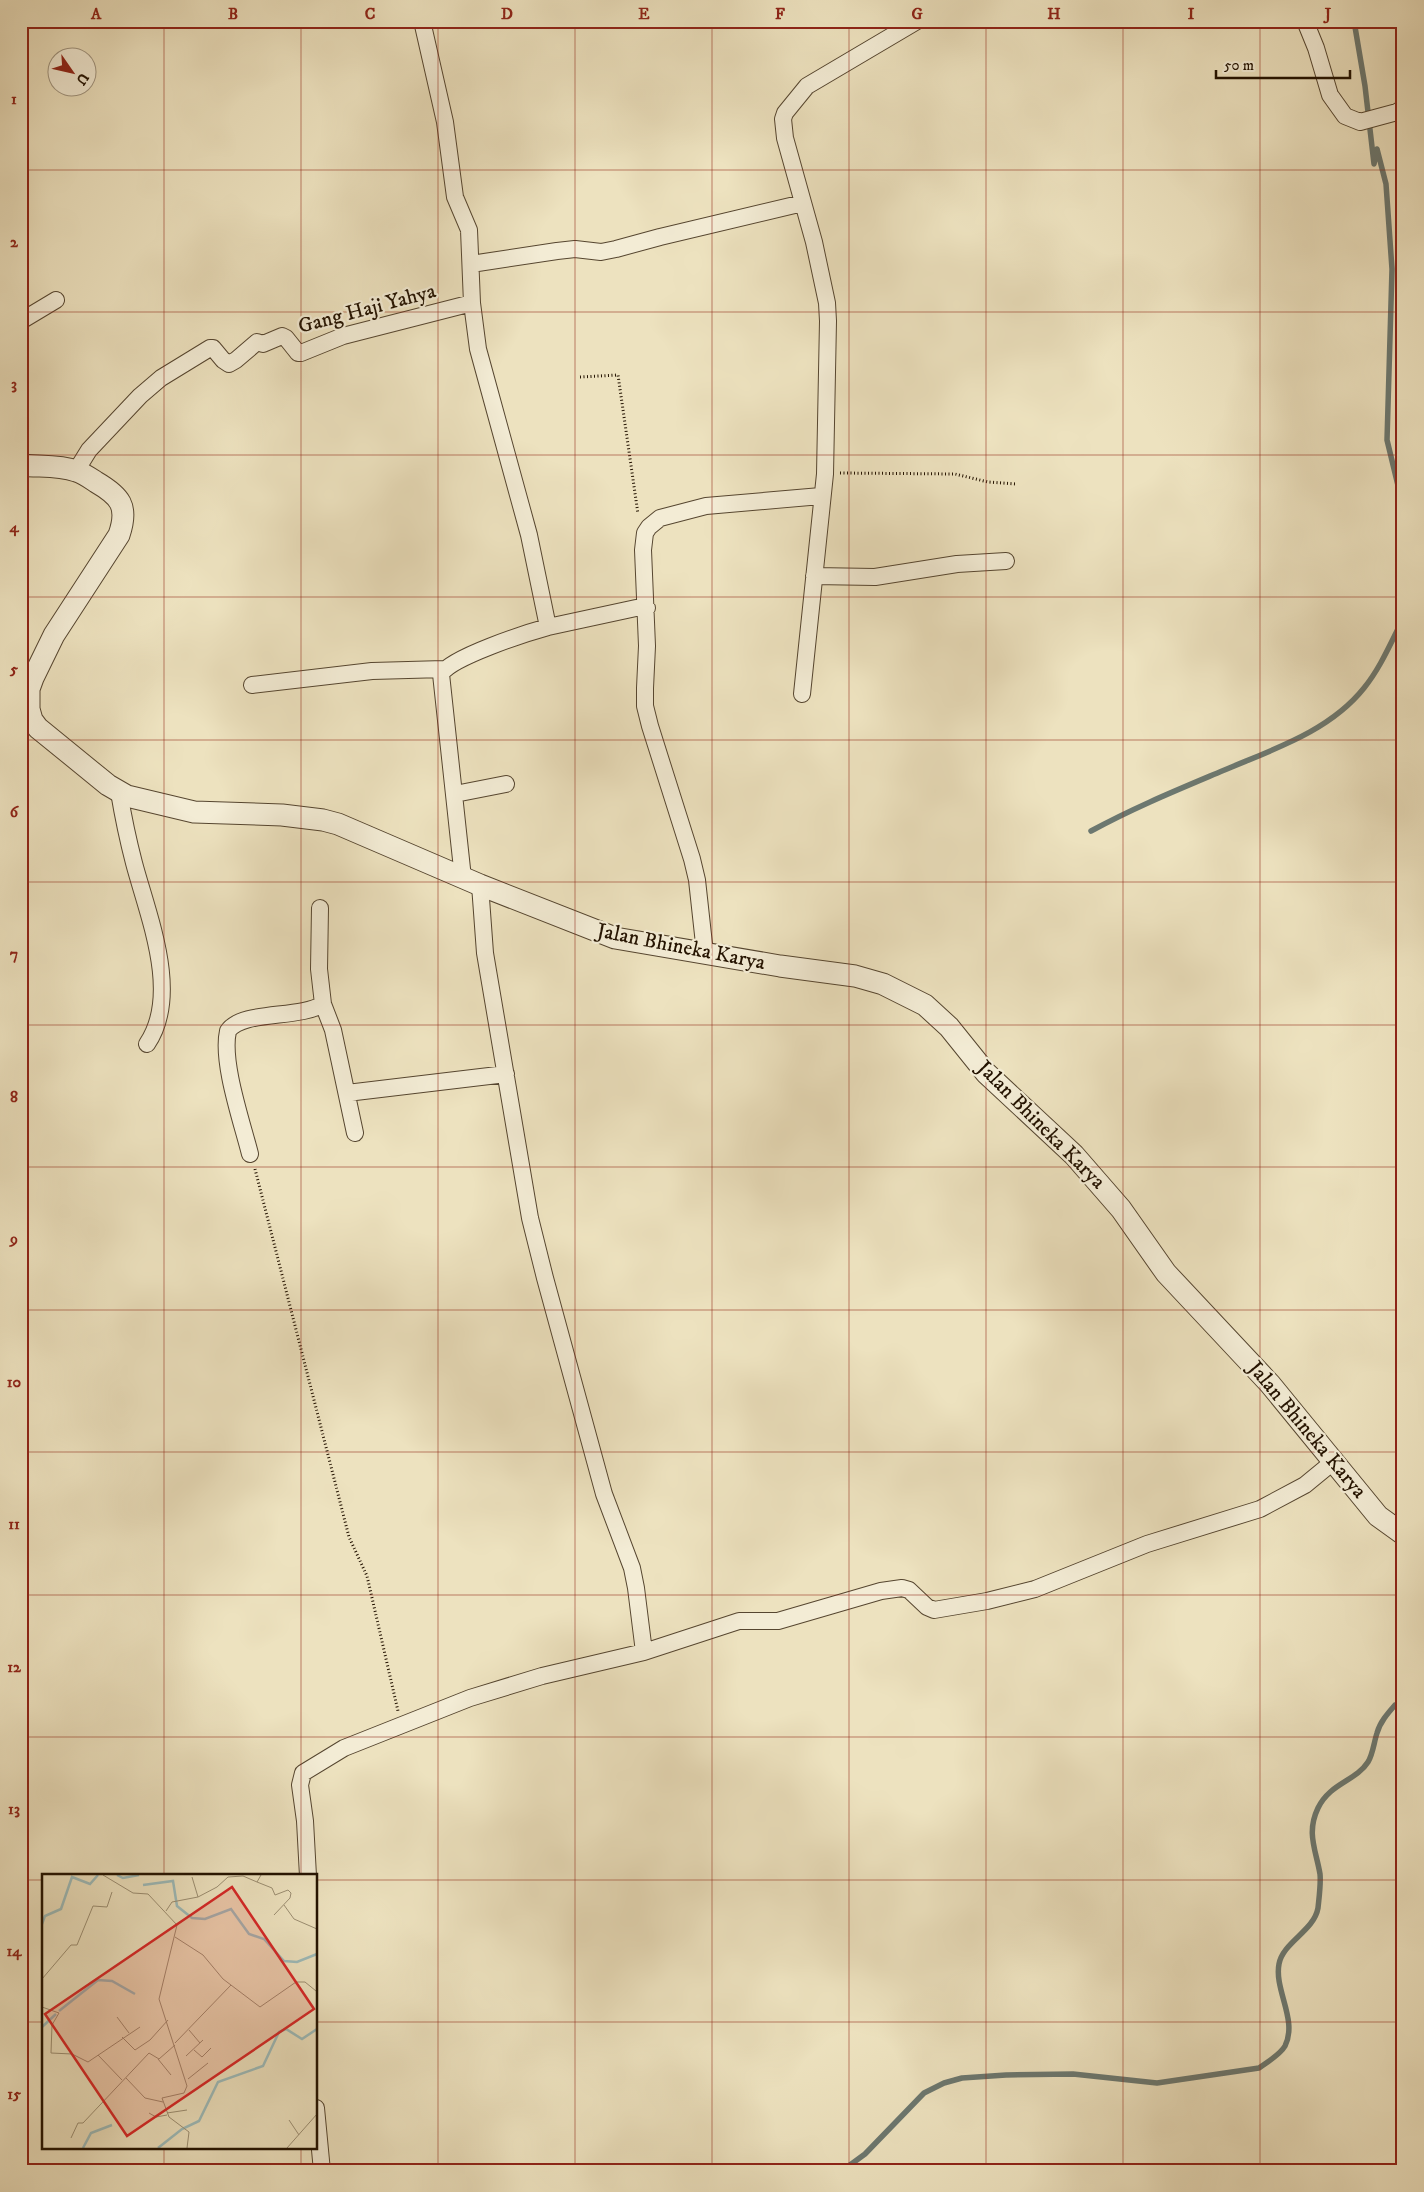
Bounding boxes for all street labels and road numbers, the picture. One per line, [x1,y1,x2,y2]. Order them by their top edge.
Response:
street label: Gang Haji Yahya [295,278,439,340]
street label: Jalan Bhineka Karya [593,918,767,976]
street label: Jalan Bhineka Karya [970,1054,1111,1195]
street label: Jalan Bhineka Karya [1241,1355,1372,1504]

